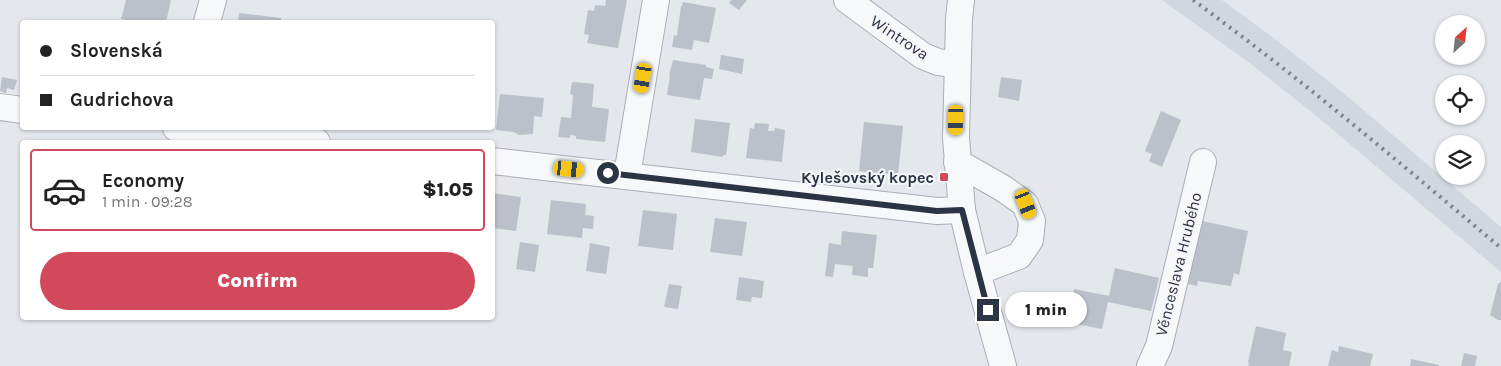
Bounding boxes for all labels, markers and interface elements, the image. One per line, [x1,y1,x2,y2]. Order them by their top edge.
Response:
street label: Wintrova [867,11,932,64]
north arrow [1435,15,1485,65]
map controls [1435,15,1485,185]
text: Slovenská [70,40,163,62]
car [633,62,652,94]
button: locate [1435,75,1485,125]
text: Gudrichova [70,89,174,111]
car [948,105,963,135]
button: layers [1435,135,1485,185]
car [553,160,584,178]
route start [597,162,619,184]
icon: car [42,168,87,213]
place label: Kylešovský kopec [801,168,934,187]
text: Economy [102,170,184,192]
marker: Kylešovský kopec [938,171,950,183]
text: $1.05 [422,179,473,201]
car [1013,187,1038,221]
street label: Věnceslava Hrubého [1151,190,1206,338]
text: 1 min · 09:28 [102,192,193,211]
button: Confirm [40,252,475,310]
callout: 1 min [1006,292,1088,328]
route end [977,299,999,321]
text: 1 min [1025,300,1067,319]

